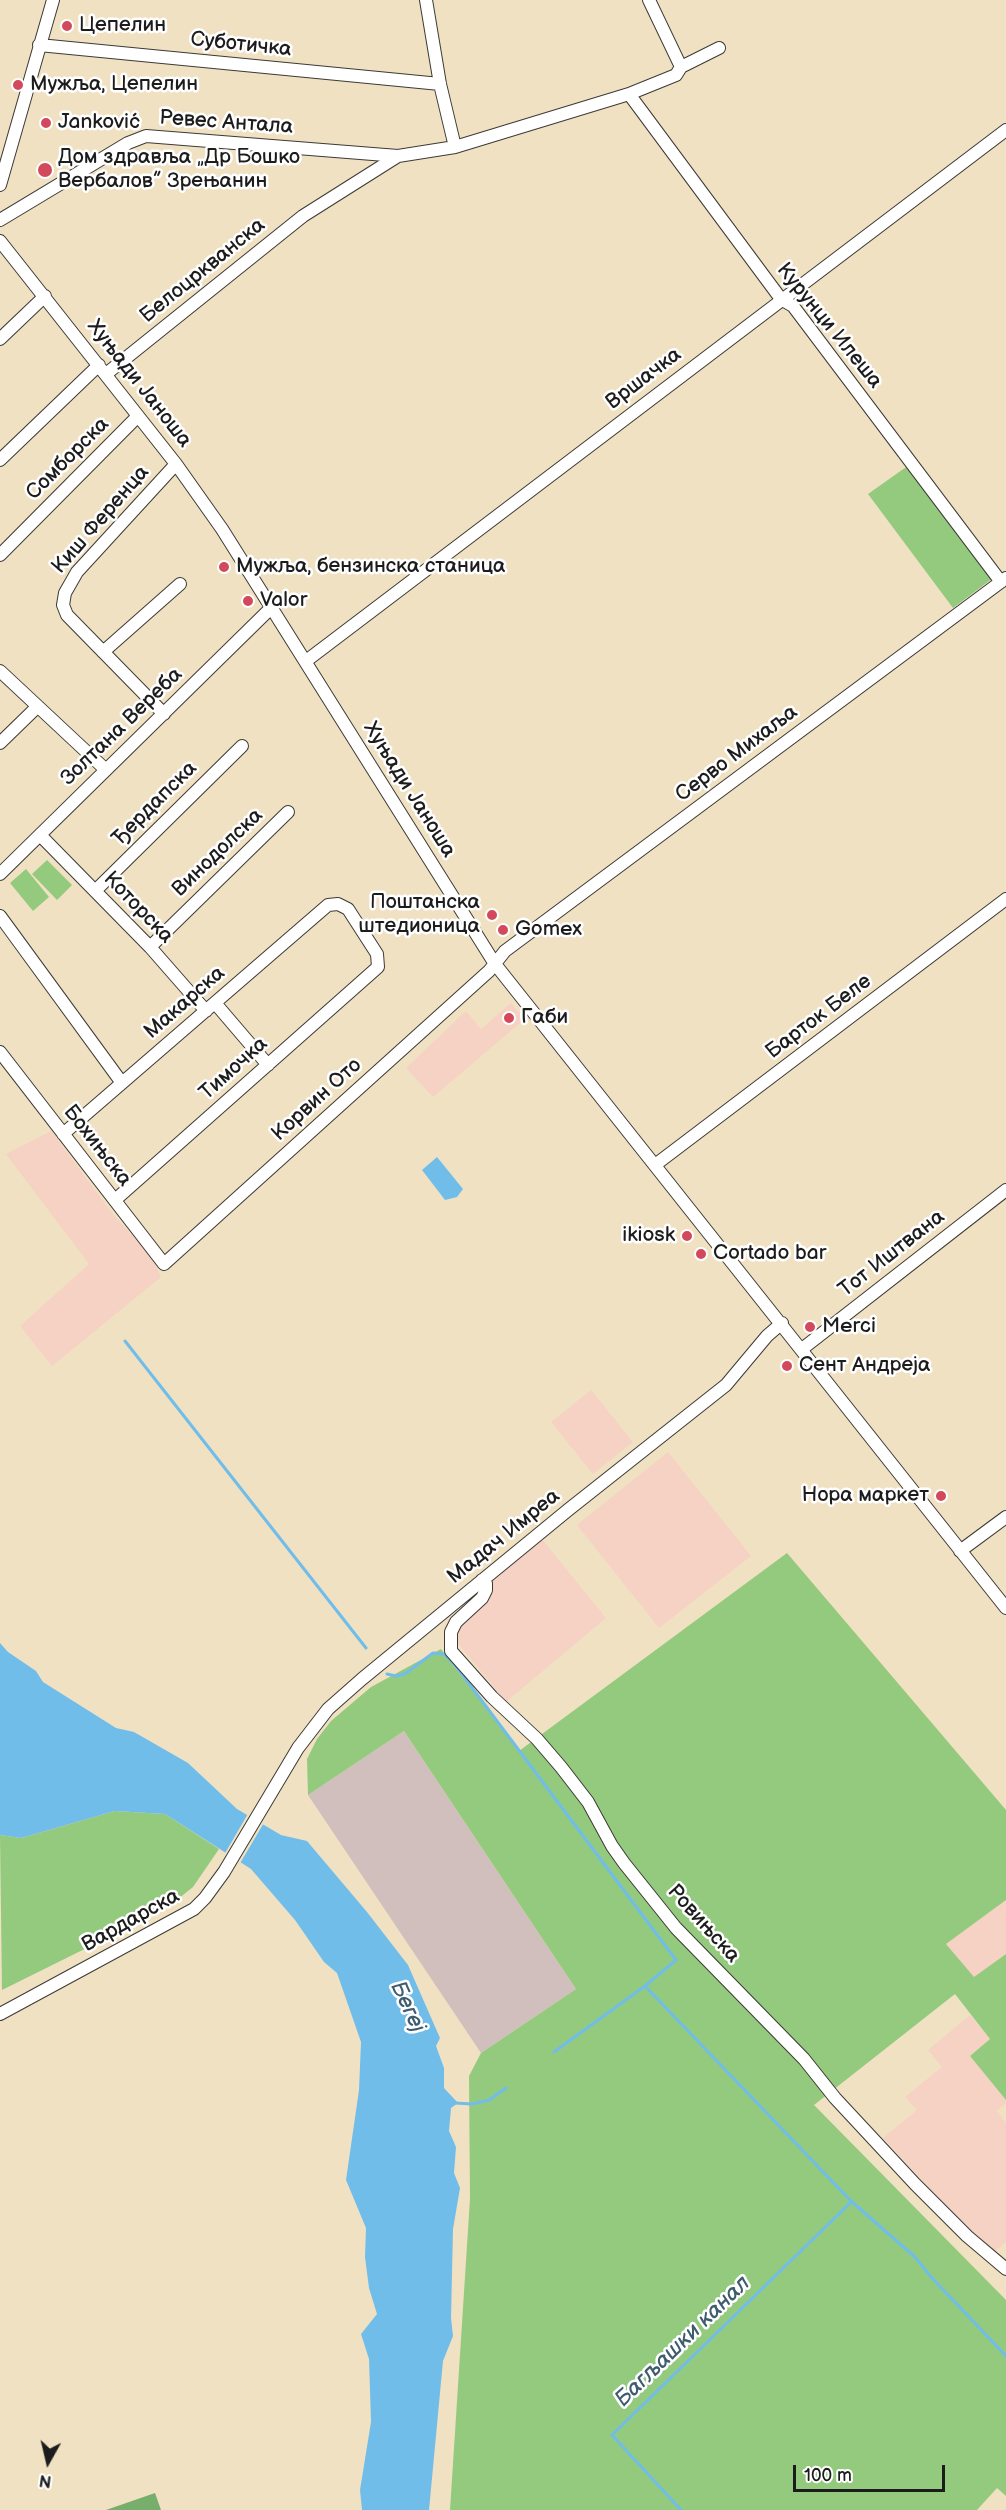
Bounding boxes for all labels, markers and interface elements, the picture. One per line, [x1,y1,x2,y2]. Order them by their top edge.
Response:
place label: Цепелин [79,13,166,39]
marker: Цепелин [60,19,74,33]
street label: Суботичка [189,27,293,63]
place label: Мужља, Цепелин [30,72,198,98]
marker: Мужља, Цепелин [11,78,25,92]
street label: Ревес Антала [158,106,294,140]
place label: Janković [58,110,140,136]
marker: Janković [39,116,53,130]
place label: Дом здравља „Др Бошко Вербалов” Зрењанин [58,145,300,195]
marker: Дом здравља „Др Бошко Вербалов” Зрењанин [36,161,54,179]
street label: Белоцркванска [135,213,271,329]
street label: Курунци Илеша [771,258,887,394]
street label: Хуњади Јаноша [81,315,197,453]
street label: Вршачка [601,342,687,416]
street label: Сомборска [21,412,115,506]
street label: Киш Ференца [47,461,155,579]
place label: Мужља, бензинска станица [236,554,505,580]
marker: Мужља, бензинска станица [217,560,231,574]
place label: Valor [260,588,307,614]
marker: Valor [241,594,255,608]
street label: Золтана Вереба [56,663,188,791]
street label: Серво Михаља [671,700,803,808]
street label: Хуњади Јаноша [357,718,461,862]
street label: Ђердапска [107,756,203,852]
street label: Винодолска [167,804,269,902]
street label: Которска [98,867,178,949]
place label: Поштанска штедионица [359,890,480,940]
marker: Поштанска штедионица [485,908,499,922]
place label: Gomex [515,917,582,943]
marker: Gomex [496,923,510,937]
street label: Макарска [140,961,230,1045]
street label: Барток Беле [761,969,877,1065]
place label: Габи [521,1005,568,1031]
marker: Габи [502,1011,516,1025]
street label: Тимочка [195,1032,273,1106]
street label: Корвин Ото [267,1053,367,1147]
street label: Бохињска [57,1100,137,1192]
street label: Тот Иштвана [834,1205,950,1303]
place label: ikiosk [622,1223,675,1249]
marker: ikiosk [680,1229,694,1243]
place label: Cortado bar [713,1241,826,1267]
marker: Cortado bar [694,1247,708,1261]
place label: Merci [822,1314,876,1340]
marker: Merci [803,1320,817,1334]
place label: Сент Андреја [799,1353,930,1379]
marker: Сент Андреја [780,1359,794,1373]
place label: Нора маркет [802,1483,929,1509]
street label: Мадач Имреа [443,1484,565,1590]
marker: Нора маркет [934,1489,948,1503]
street label: Ровињска [661,1880,745,1968]
street label: Вардарска [78,1884,184,1958]
water label: Бегеј [384,1977,430,2037]
water label: Багљашки канал [610,2271,756,2413]
north arrow [18,2432,78,2492]
scale bar [796,2453,948,2491]
text: 100 m [804,2465,852,2486]
text: N [38,2470,53,2491]

